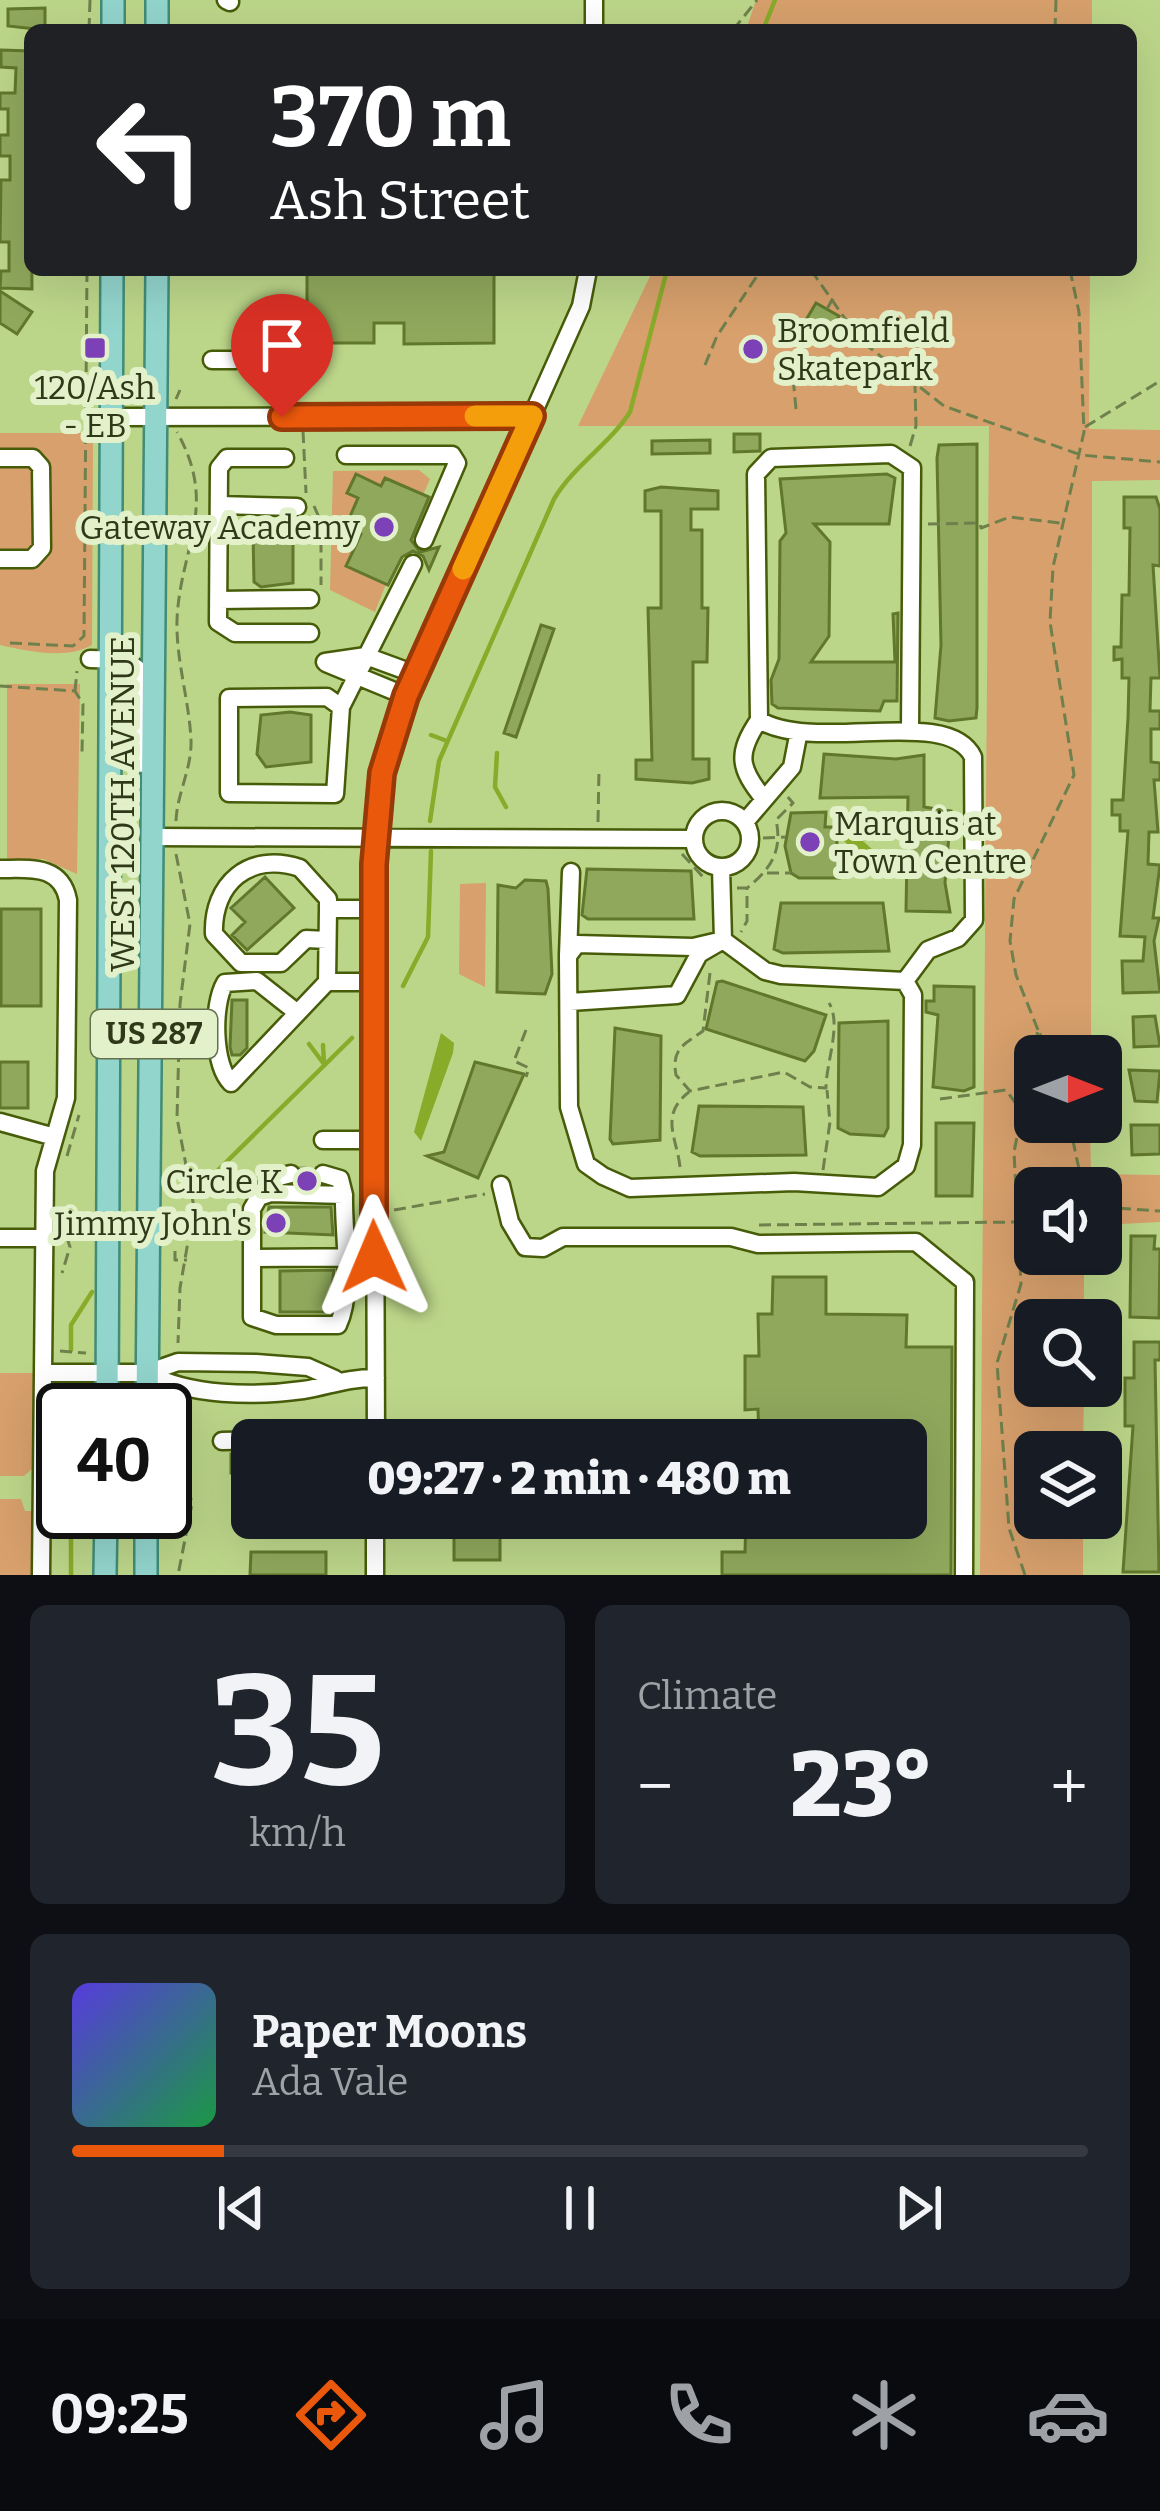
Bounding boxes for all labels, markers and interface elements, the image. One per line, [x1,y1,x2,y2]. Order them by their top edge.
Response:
text: 370 m [270,67,511,168]
icon: left [72,72,228,228]
text: Ash Street [270,169,530,233]
pin [231,294,333,417]
place label: Broomfield Skatepark [777,311,950,389]
icon: arrive [249,312,315,378]
marker: 120/Ash - EB [82,335,108,361]
marker: Broomfield Skatepark [740,336,766,362]
place label: 120/Ash - EB [35,368,155,446]
place label: Gateway Academy [80,508,361,548]
marker: Gateway Academy [371,514,397,540]
street label: WEST 120TH AVENUE [103,636,143,972]
place label: Marquis at Town Centre [834,804,1027,882]
marker: Marquis at Town Centre [797,829,823,855]
road number: US 287 [91,1010,217,1058]
north arrow [1014,1035,1122,1143]
map controls [1014,1035,1122,1539]
place label: Circle K [165,1162,283,1202]
button: sound [1014,1167,1122,1275]
marker: Circle K [294,1168,320,1194]
position arrow [311,1194,437,1320]
place label: Jimmy John's [53,1204,252,1244]
marker: Jimmy John's [263,1210,289,1236]
button: search [1014,1299,1122,1407]
speed limit sign: 40 [36,1383,192,1539]
button: layers [1014,1431,1122,1539]
text: 09:27 · 2 min · 480 m [367,1452,791,1506]
text: 35 [210,1638,385,1825]
text: Climate [637,1673,777,1719]
text: 23° [790,1732,933,1840]
text: − [637,1747,673,1826]
text: + [1050,1747,1088,1826]
text: km/h [249,1810,346,1856]
text: Paper Moons [252,2005,527,2059]
text: Ada Vale [252,2059,408,2105]
icon: previous [208,2175,274,2241]
icon: pause [547,2175,613,2241]
icon: next [886,2175,952,2241]
icon: directions [289,2373,373,2457]
icon: music [473,2373,557,2457]
icon: phone [657,2373,741,2457]
icon: climate [842,2373,926,2457]
icon: car [1026,2373,1110,2457]
text: 09:25 [50,2383,189,2447]

